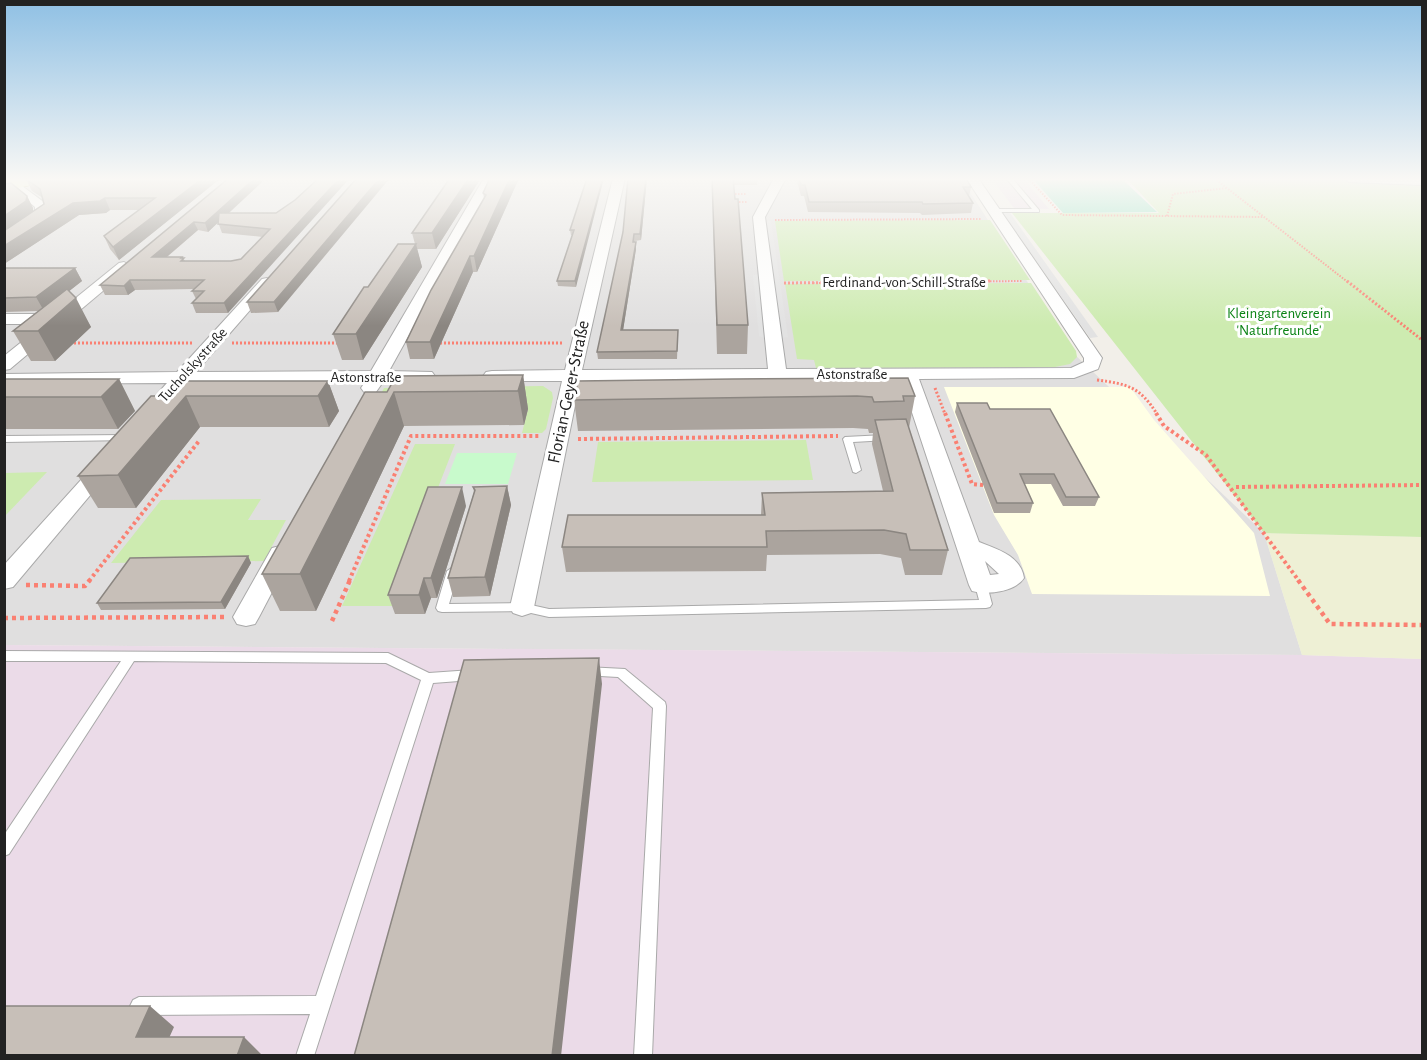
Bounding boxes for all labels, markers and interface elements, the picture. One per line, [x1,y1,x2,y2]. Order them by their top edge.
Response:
street label: Ferdinand-von-Schill-Straße [822,275,986,290]
park label: Kleingartenverein 'Naturfreunde' [1227,306,1331,338]
street label: Florian-Geyer-Straße [545,319,593,465]
street label: Tucholskystraße [156,325,230,405]
street label: Astonstraße [817,367,888,382]
street label: Astonstraße [331,370,402,385]

